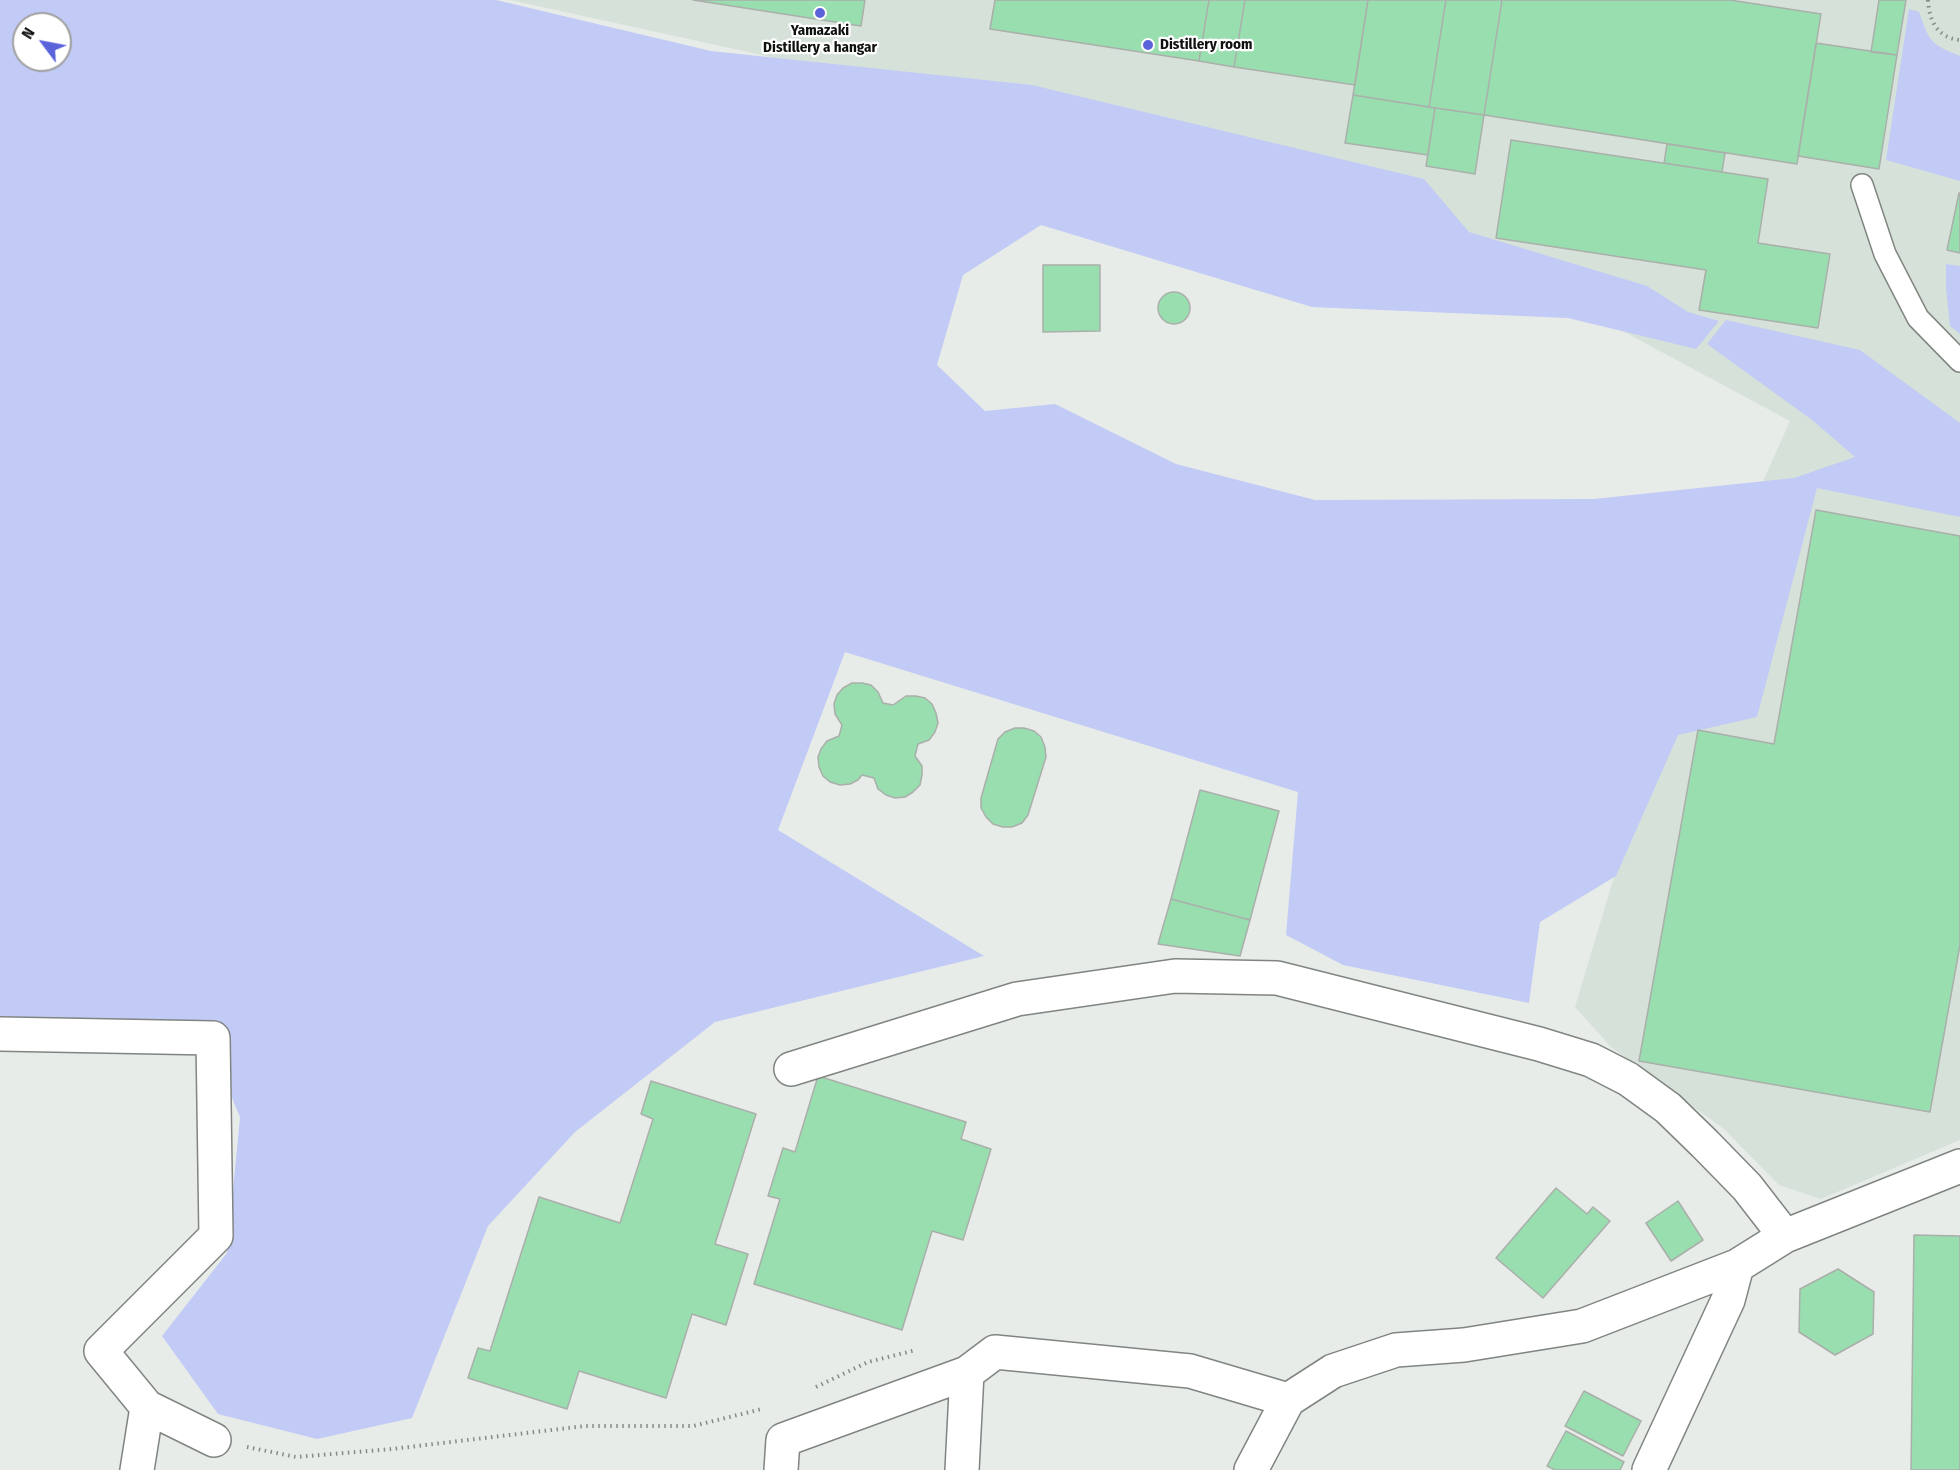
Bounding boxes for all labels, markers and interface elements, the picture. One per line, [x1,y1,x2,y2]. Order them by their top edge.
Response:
marker: Yamazaki Distillery a hangar [813,6,827,20]
north arrow [12,12,72,72]
place label: Yamazaki Distillery a hangar [763,22,877,57]
text: N [17,24,39,42]
place label: Distillery room [1160,36,1253,54]
marker: Distillery room [1141,38,1155,52]

